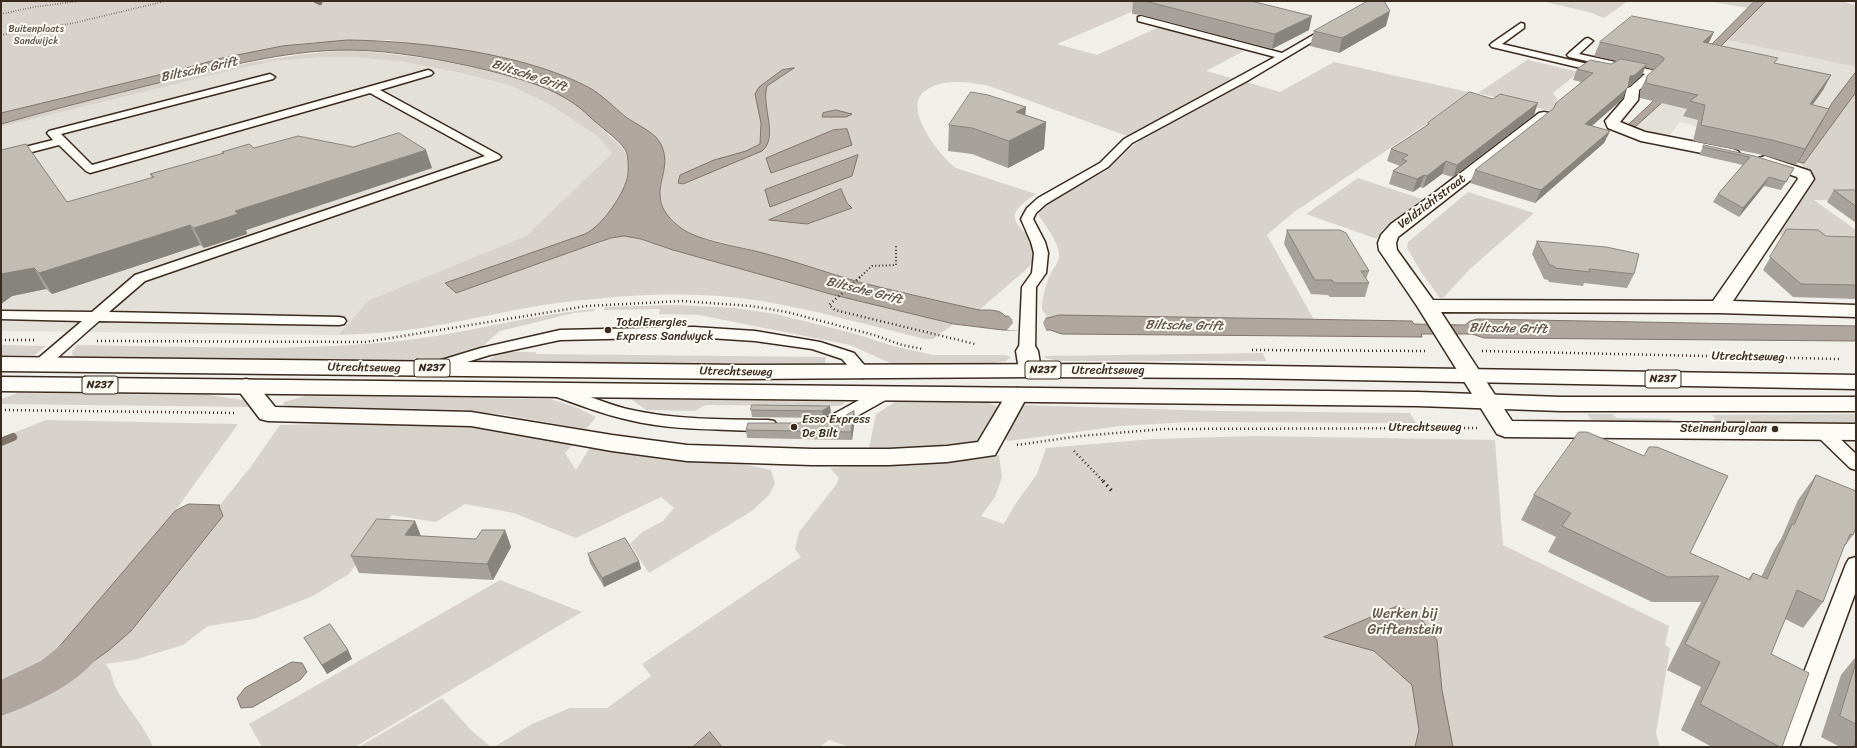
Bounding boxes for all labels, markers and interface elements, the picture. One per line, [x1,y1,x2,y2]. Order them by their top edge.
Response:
park label: Buitenplaats Sandwijck [8,23,64,46]
water label: Biltsche Grift [159,54,239,86]
water label: Biltsche Grift [490,57,568,95]
street label: Veldzichtstraat [1395,172,1469,232]
water label: Biltsche Grift [824,274,904,308]
place label: TotalEnergies Express Sandwyck [616,316,714,344]
water label: Biltsche Grift [1145,318,1223,334]
water label: Biltsche Grift [1469,321,1547,337]
marker: TotalEnergies Express Sandwyck [603,325,613,335]
street label: Utrechtseweg [1711,349,1785,365]
road number: N237 [414,359,450,377]
street label: Utrechtseweg [327,360,401,376]
road number: N237 [1025,361,1061,379]
street label: Utrechtseweg [699,364,773,380]
street label: Utrechtseweg [1071,364,1145,378]
road number: N237 [1645,370,1681,388]
road number: N237 [82,376,118,394]
place label: Esso Express De Bilt [802,413,870,441]
street label: Utrechtseweg [1388,421,1462,435]
marker: Esso Express De Bilt [789,422,799,432]
place label: Steinenburglaan [1680,422,1767,436]
marker: Steinenburglaan [1770,424,1780,434]
park label: Werken bij Griftenstein [1368,606,1442,638]

